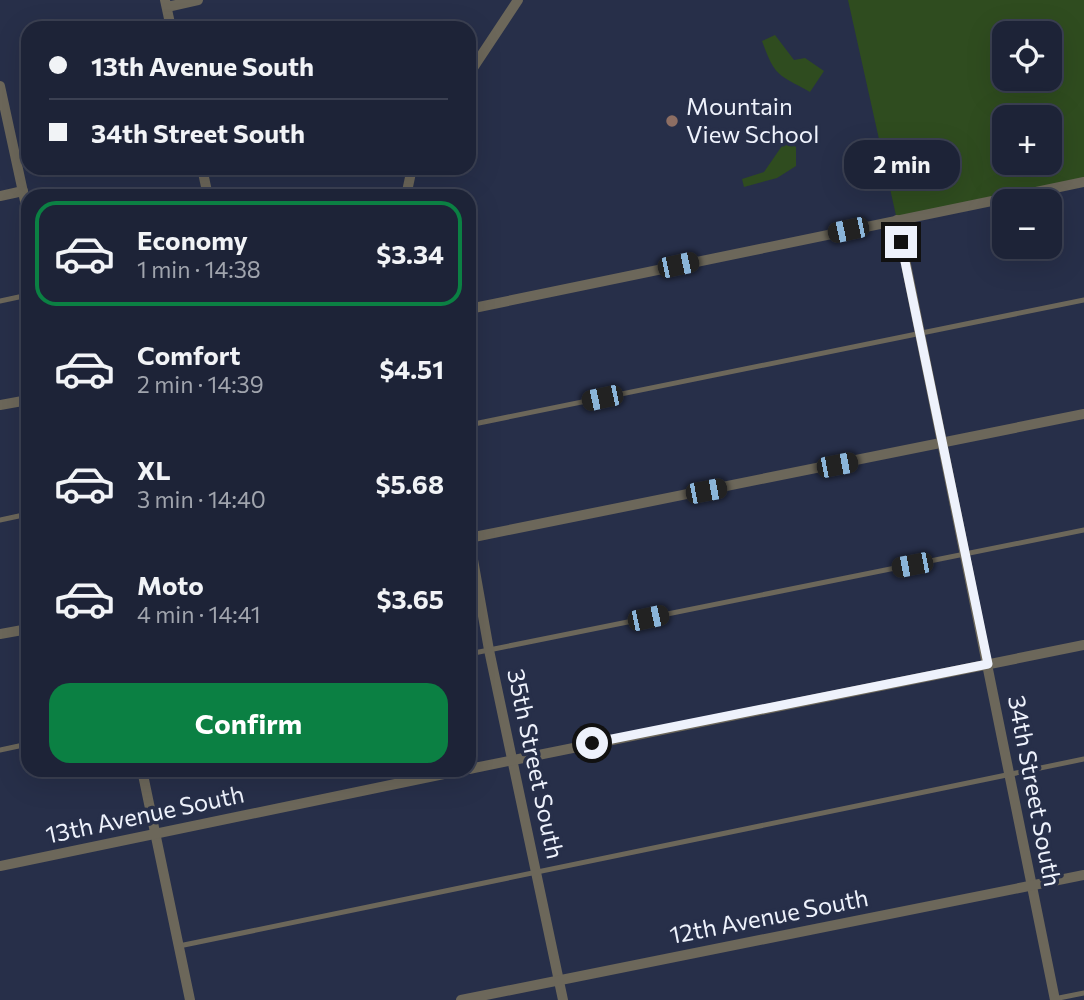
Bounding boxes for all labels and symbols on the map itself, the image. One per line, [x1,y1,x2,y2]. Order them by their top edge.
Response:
place label: Mountain View School [686,91,819,148]
marker: Mountain View School [664,113,680,129]
callout: 2 min [843,140,959,190]
car [826,215,871,245]
route end [885,226,917,258]
car [656,250,701,280]
car [580,383,625,413]
car [815,451,860,479]
car [684,477,729,505]
car [890,551,935,579]
car [626,603,671,633]
street label: 35th Street South [502,666,571,861]
street label: 34th Street South [1003,693,1068,889]
route start [576,727,608,759]
street label: 13th Avenue South [43,778,247,849]
street label: 12th Avenue South [667,882,871,949]

